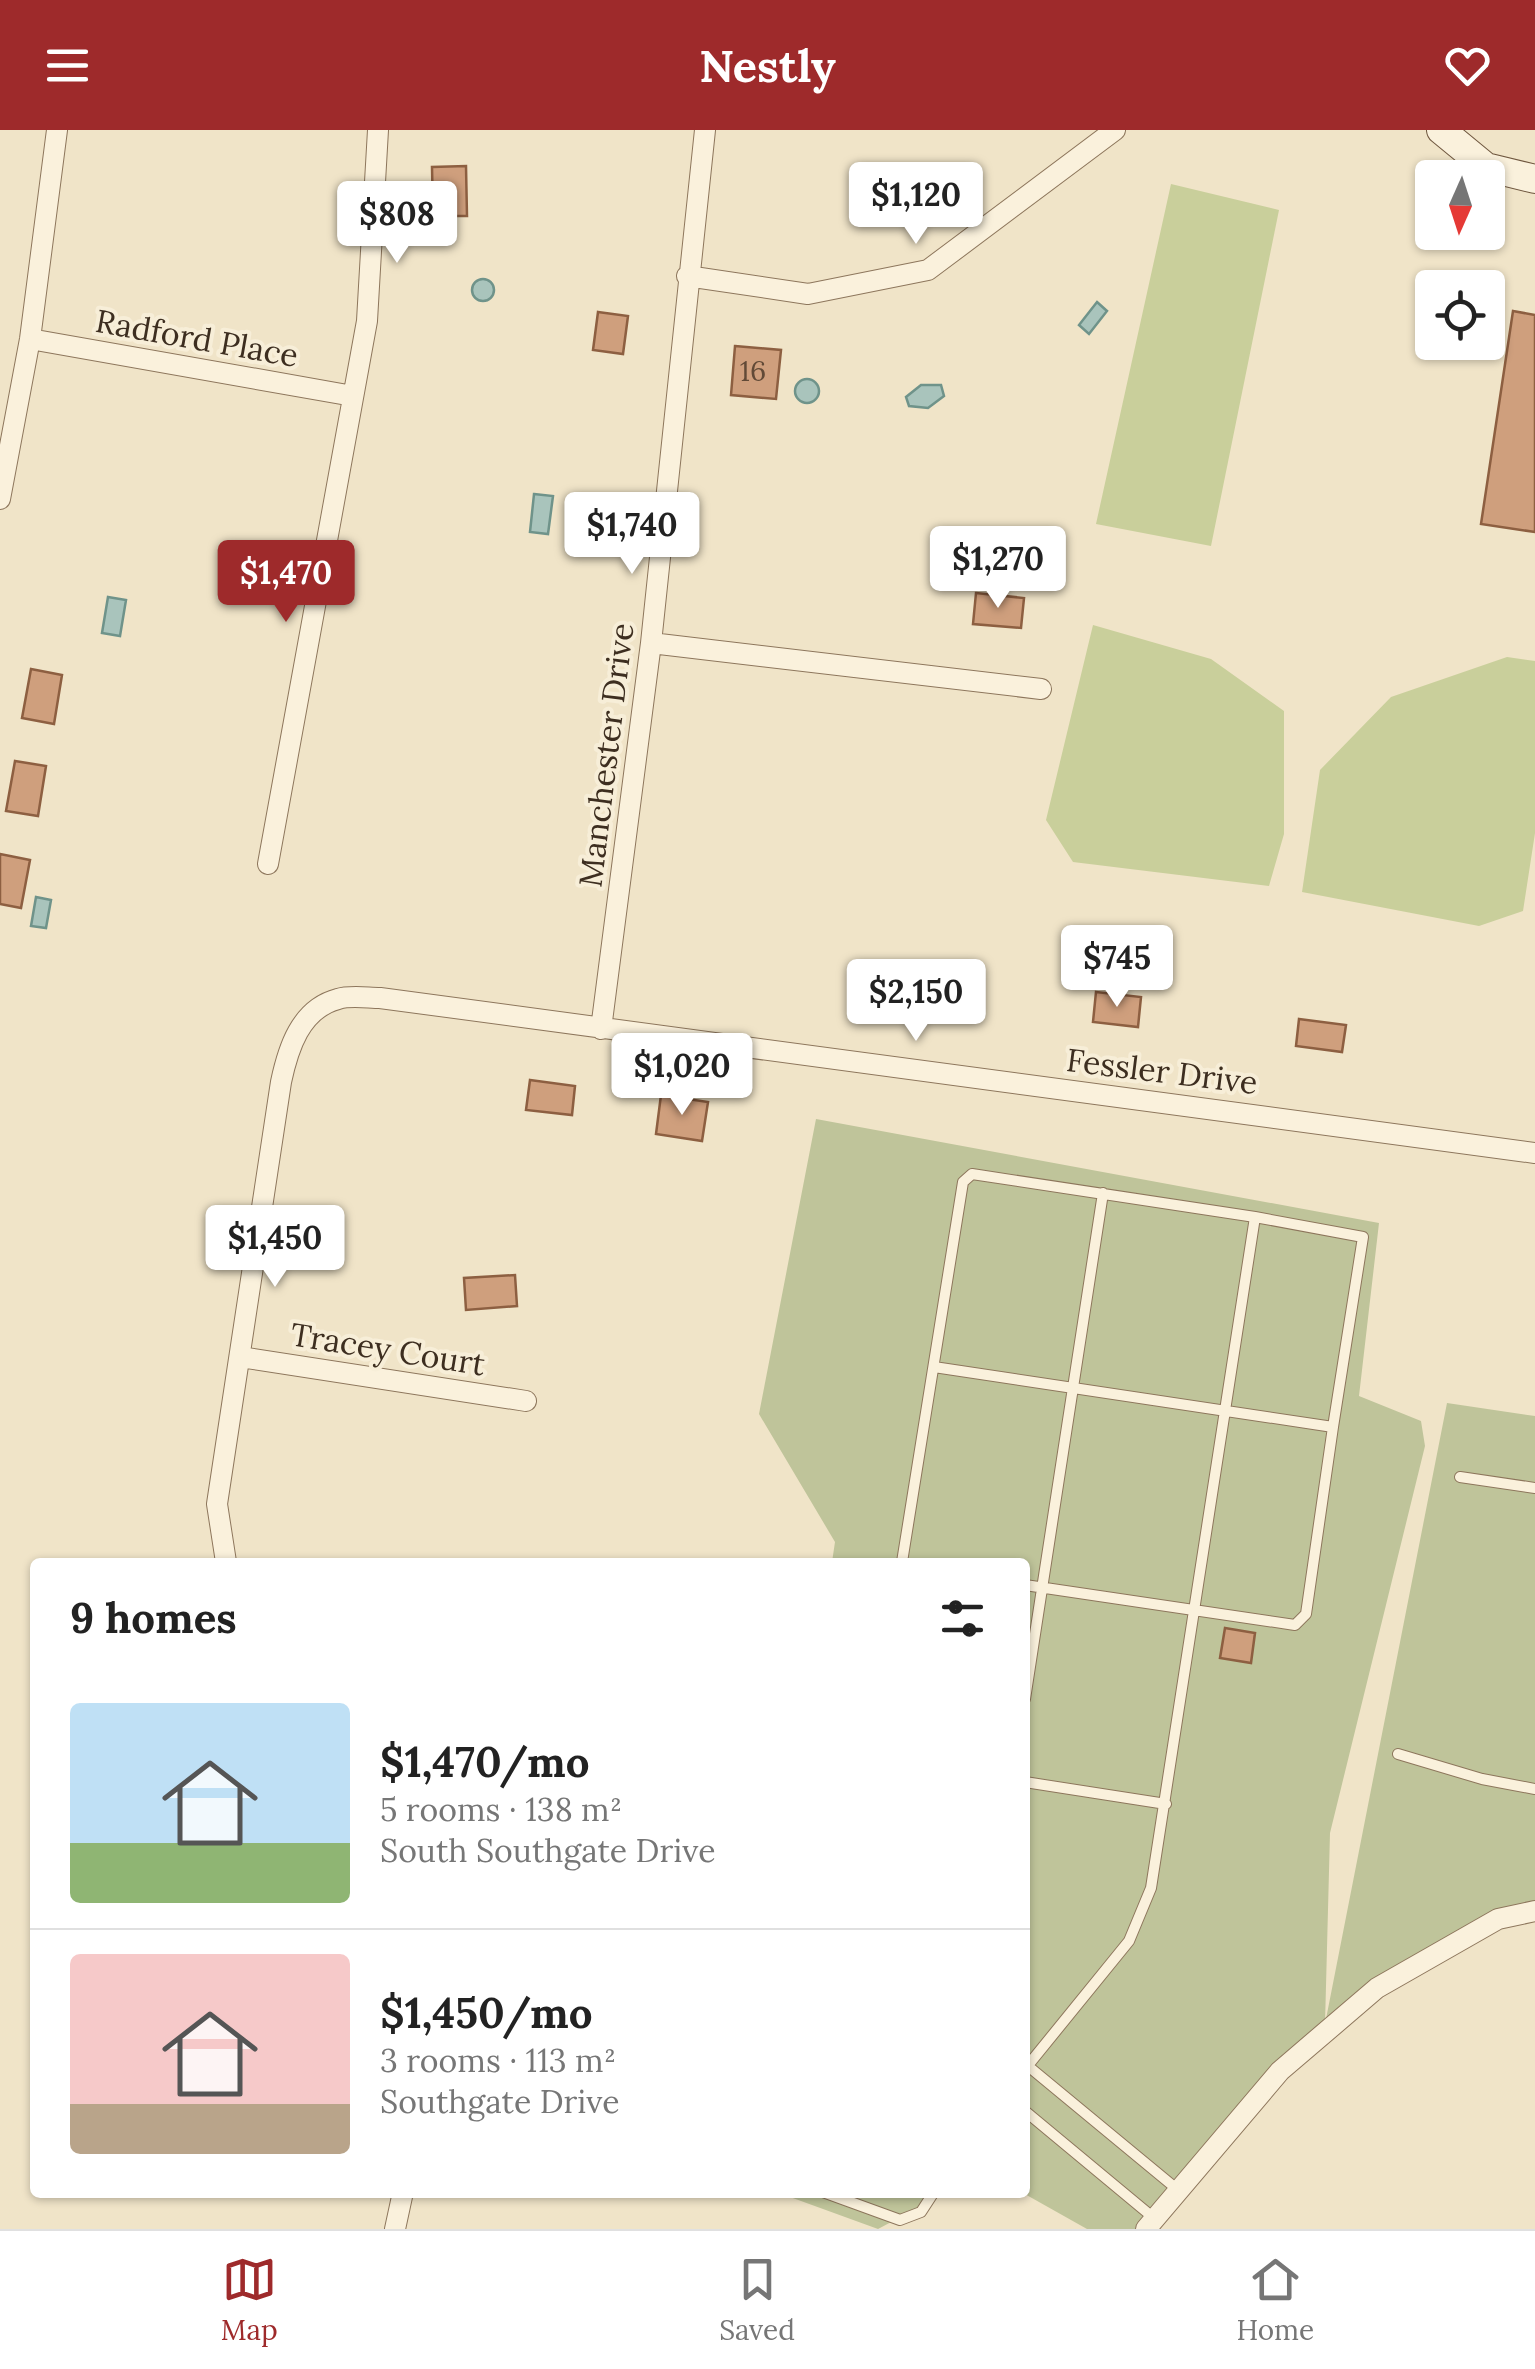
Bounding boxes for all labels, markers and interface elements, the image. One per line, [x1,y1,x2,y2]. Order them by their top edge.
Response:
text: Nestly [699,37,836,94]
icon: menu [40,38,95,93]
icon: heart [1440,38,1495,93]
north arrow [1415,160,1505,250]
map controls [1415,160,1505,360]
pin: $1,120 [835,162,997,247]
text: $1,120 [871,174,961,215]
pin: $808 [338,181,456,266]
text: $808 [359,193,435,234]
button: locate [1415,270,1505,360]
street label: Radford Place [93,300,301,376]
house number: 16 [740,353,766,389]
pin: $1,740 [551,492,713,577]
text: $1,740 [586,504,678,545]
pin: $1,270 [917,526,1079,611]
text: $1,270 [952,538,1044,579]
pin: $1,470 [205,540,367,625]
text: $1,470 [240,552,332,593]
street label: Manchester Drive [569,621,643,889]
pin: $745 [1058,925,1176,1010]
text: $745 [1083,937,1151,978]
pin: $2,150 [835,959,997,1044]
text: $2,150 [869,971,963,1012]
pin: $1,020 [601,1033,763,1118]
street label: Fessler Drive [1064,1039,1260,1103]
text: $1,020 [633,1045,731,1086]
pin: $1,450 [194,1205,356,1290]
text: $1,450 [228,1217,322,1258]
street label: Tracey Court [288,1313,489,1385]
text: 9 homes [70,1591,237,1645]
icon: filters [935,1591,990,1646]
text: $1,470/mo [380,1735,589,1789]
icon: home [150,1743,270,1863]
text: 5 rooms · 138 m² [380,1789,622,1830]
text: South Southgate Drive [380,1830,716,1871]
text: $1,450/mo [380,1986,592,2040]
icon: home [150,1994,270,2114]
text: 3 rooms · 113 m² [380,2040,616,2081]
text: Southgate Drive [380,2081,620,2122]
tab: Map [221,2252,278,2348]
tab: Saved [719,2252,795,2348]
tab: Home [1236,2252,1314,2348]

